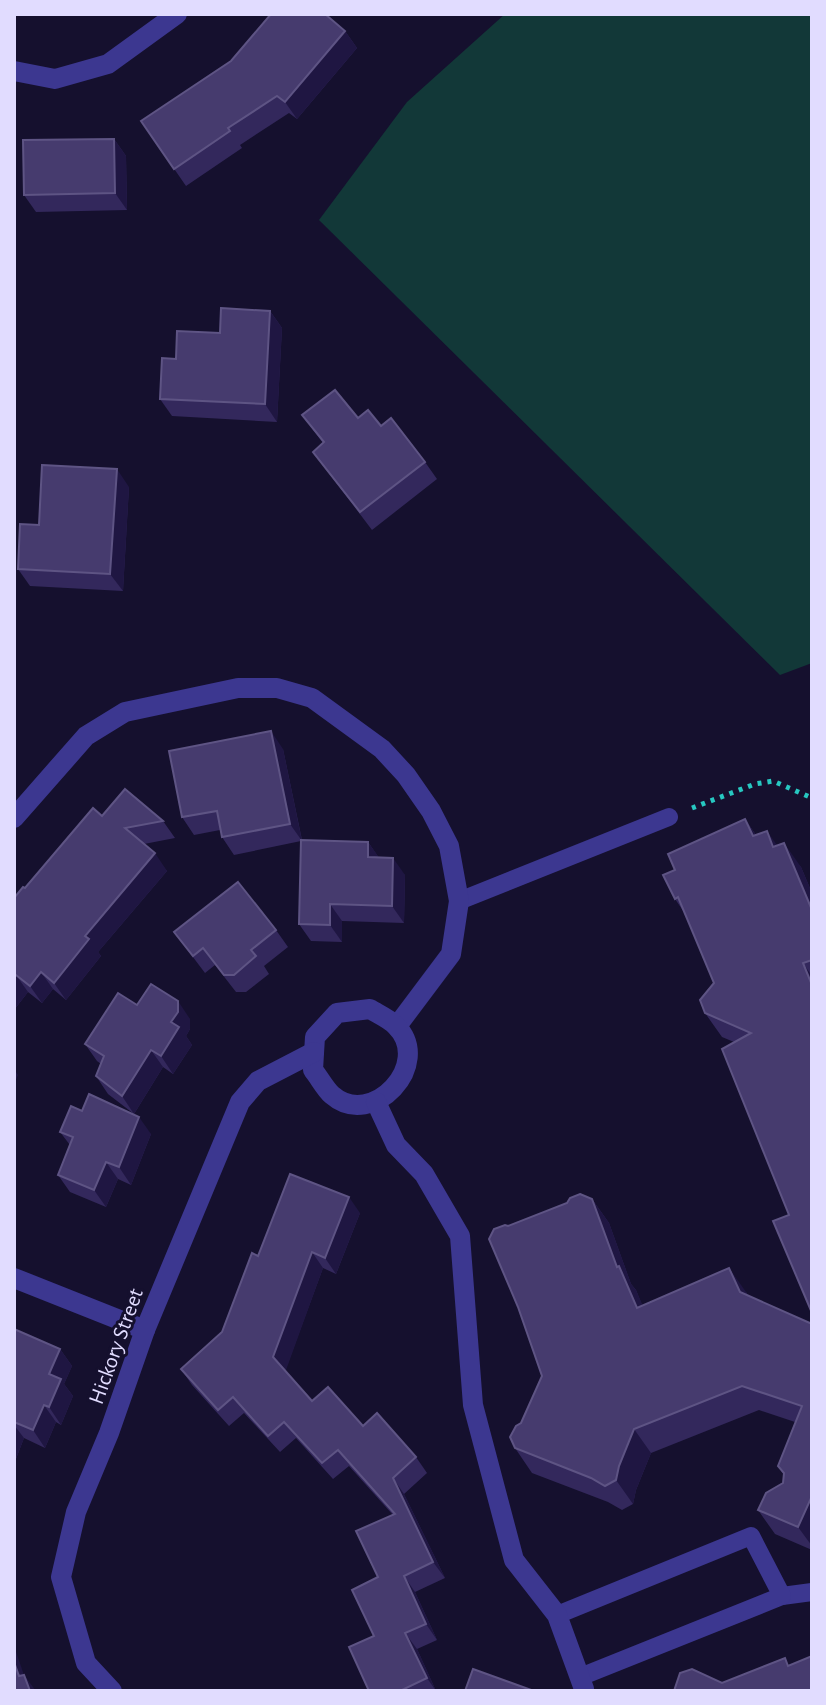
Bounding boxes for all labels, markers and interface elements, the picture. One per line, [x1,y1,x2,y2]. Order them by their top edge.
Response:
street label: Hickory Street [85,1286,147,1407]

